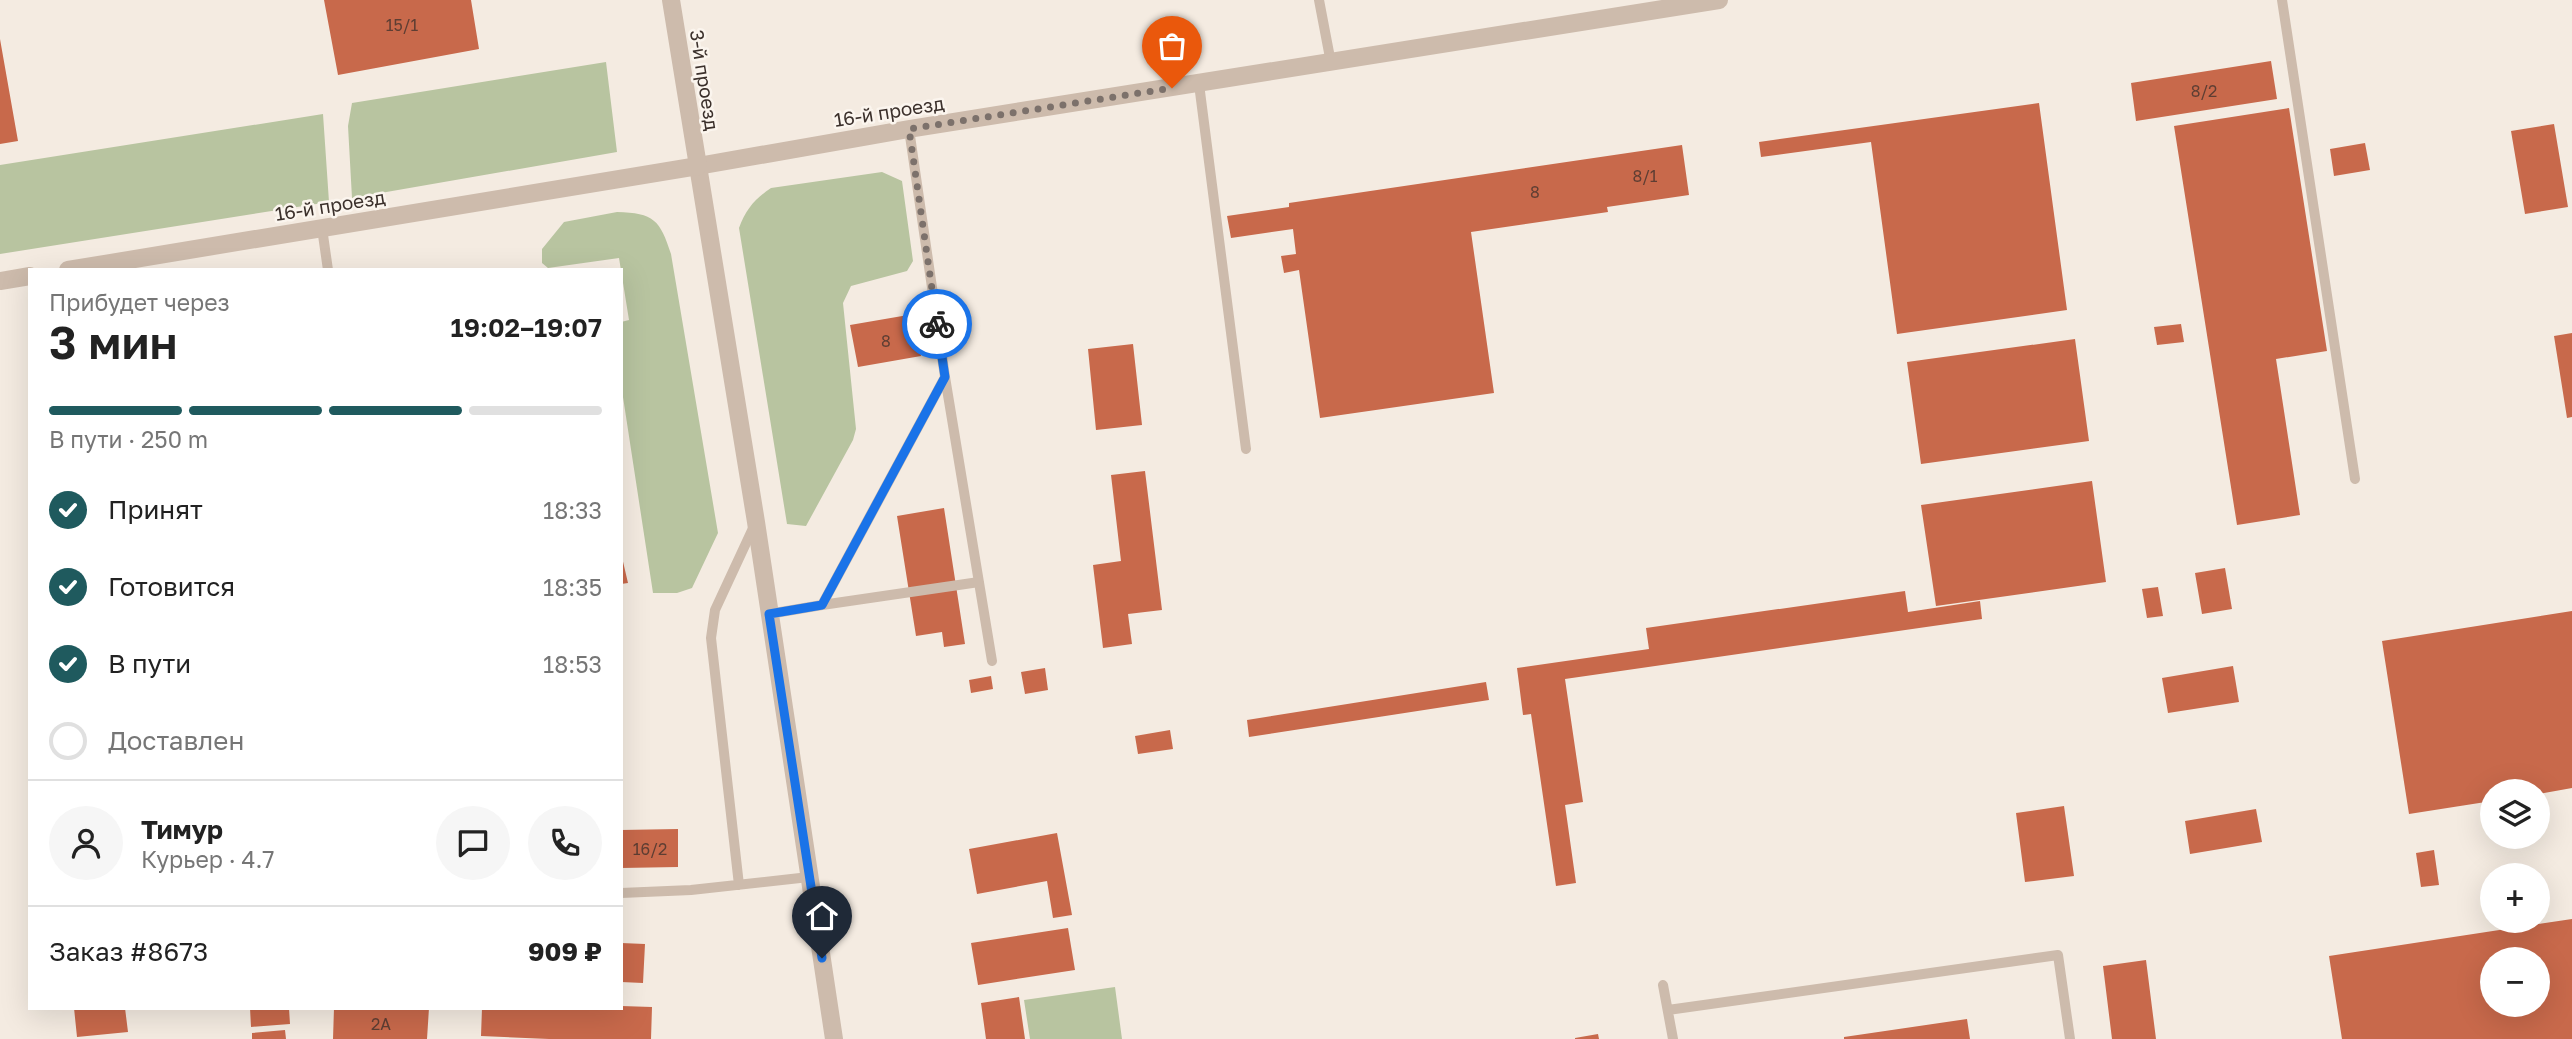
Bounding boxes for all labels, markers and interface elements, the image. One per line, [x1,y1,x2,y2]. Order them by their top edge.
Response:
house number: 15/1 [386,15,418,35]
pin [1142,16,1202,88]
icon: bag [1153,27,1191,65]
street label: 3-й проезд [686,28,724,132]
house number: 8/2 [2191,81,2217,101]
street label: 16-й проезд [832,91,946,131]
house number: 8/1 [1632,166,1658,186]
house number: 8 [1530,182,1540,202]
street label: 16-й проезд [273,185,387,225]
text: Прибудет через [49,288,230,316]
courier [902,289,972,359]
icon: bike [918,305,956,343]
text: 19:02–19:07 [451,312,602,343]
text: 3 мин [49,314,178,369]
house number: 8 [881,331,891,351]
text: В пути · 250 m [49,425,208,453]
icon: check [49,491,87,529]
text: Принят [108,494,203,525]
text: 18:33 [543,496,602,524]
icon: check [49,568,87,606]
text: Готовится [108,571,235,602]
text: 18:35 [543,573,602,601]
icon: check [49,645,87,683]
text: В пути [108,648,191,679]
text: 18:53 [543,650,602,678]
text: Доставлен [108,725,244,756]
map controls [2480,779,2550,1017]
button: layers [2480,779,2550,849]
button: person [49,806,123,880]
button: chat [436,806,510,880]
button: phone [528,806,602,880]
text: Тимур [141,814,223,845]
house number: 16/2 [633,839,667,859]
text: Курьер · 4.7 [141,845,275,873]
button: + [2480,863,2550,933]
pin [792,886,852,958]
icon: home [803,897,841,935]
text: Заказ #8673 [49,936,208,967]
text: 909 ₽ [528,936,602,967]
button: − [2480,947,2550,1017]
house number: 2А [371,1014,391,1034]

